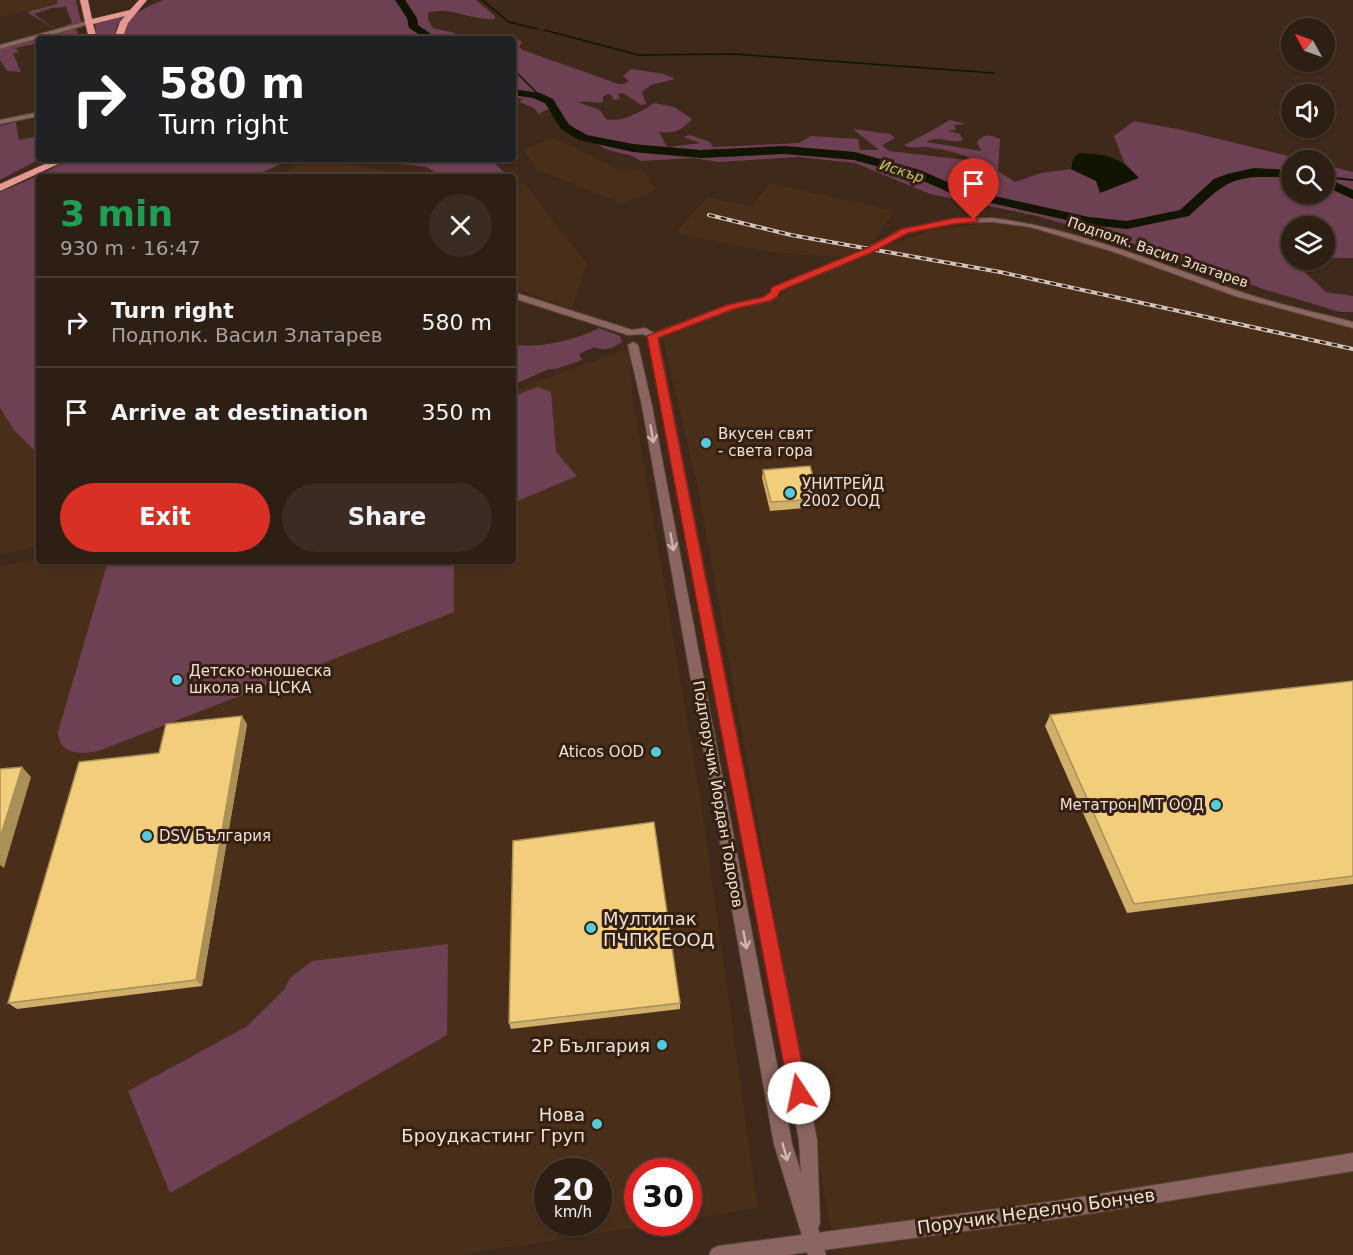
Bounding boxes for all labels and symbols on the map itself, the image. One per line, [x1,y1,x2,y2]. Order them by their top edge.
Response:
north arrow [1281,18,1335,72]
water label: Искър [878,156,926,186]
pin [948,158,999,220]
street label: Подполк. Васил Златарев [1065,213,1251,291]
one-way arrow [647,424,658,443]
place label: Вкусен свят - света гора [718,425,813,460]
marker: Вкусен свят - света гора [699,436,713,450]
place label: УНИТРЕЙД 2002 ООД [802,474,884,510]
marker: УНИТРЕЙД 2002 ООД [783,486,797,500]
one-way arrow [667,532,678,551]
place label: Детско-юношеска школа на ЦСКА [189,662,332,697]
marker: Детско-юношеска школа на ЦСКА [170,673,184,687]
street label: Подпоручик Йордан Тодоров [689,679,748,909]
place label: Aticos OOD [559,743,644,761]
marker: Aticos OOD [649,745,663,759]
place label: Метатрон МТ ООД [1060,796,1204,814]
marker: Метатрон МТ ООД [1209,798,1223,812]
place label: DSV България [159,827,271,845]
marker: DSV България [140,829,154,843]
place label: Мултипак ПЧПК ЕООД [603,908,715,950]
marker: Мултипак ПЧПК ЕООД [584,921,598,935]
one-way arrow [740,930,751,950]
place label: 2Р България [531,1035,650,1056]
marker: 2Р България [655,1038,669,1052]
position arrow [767,1061,831,1125]
place label: Нова Броудкастинг Груп [401,1104,585,1146]
marker: Нова Броудкастинг Груп [590,1117,604,1131]
one-way arrow [780,1142,791,1161]
speed limit sign: 30 [624,1158,702,1236]
street label: Поручик Неделчо Бончев [916,1184,1156,1238]

